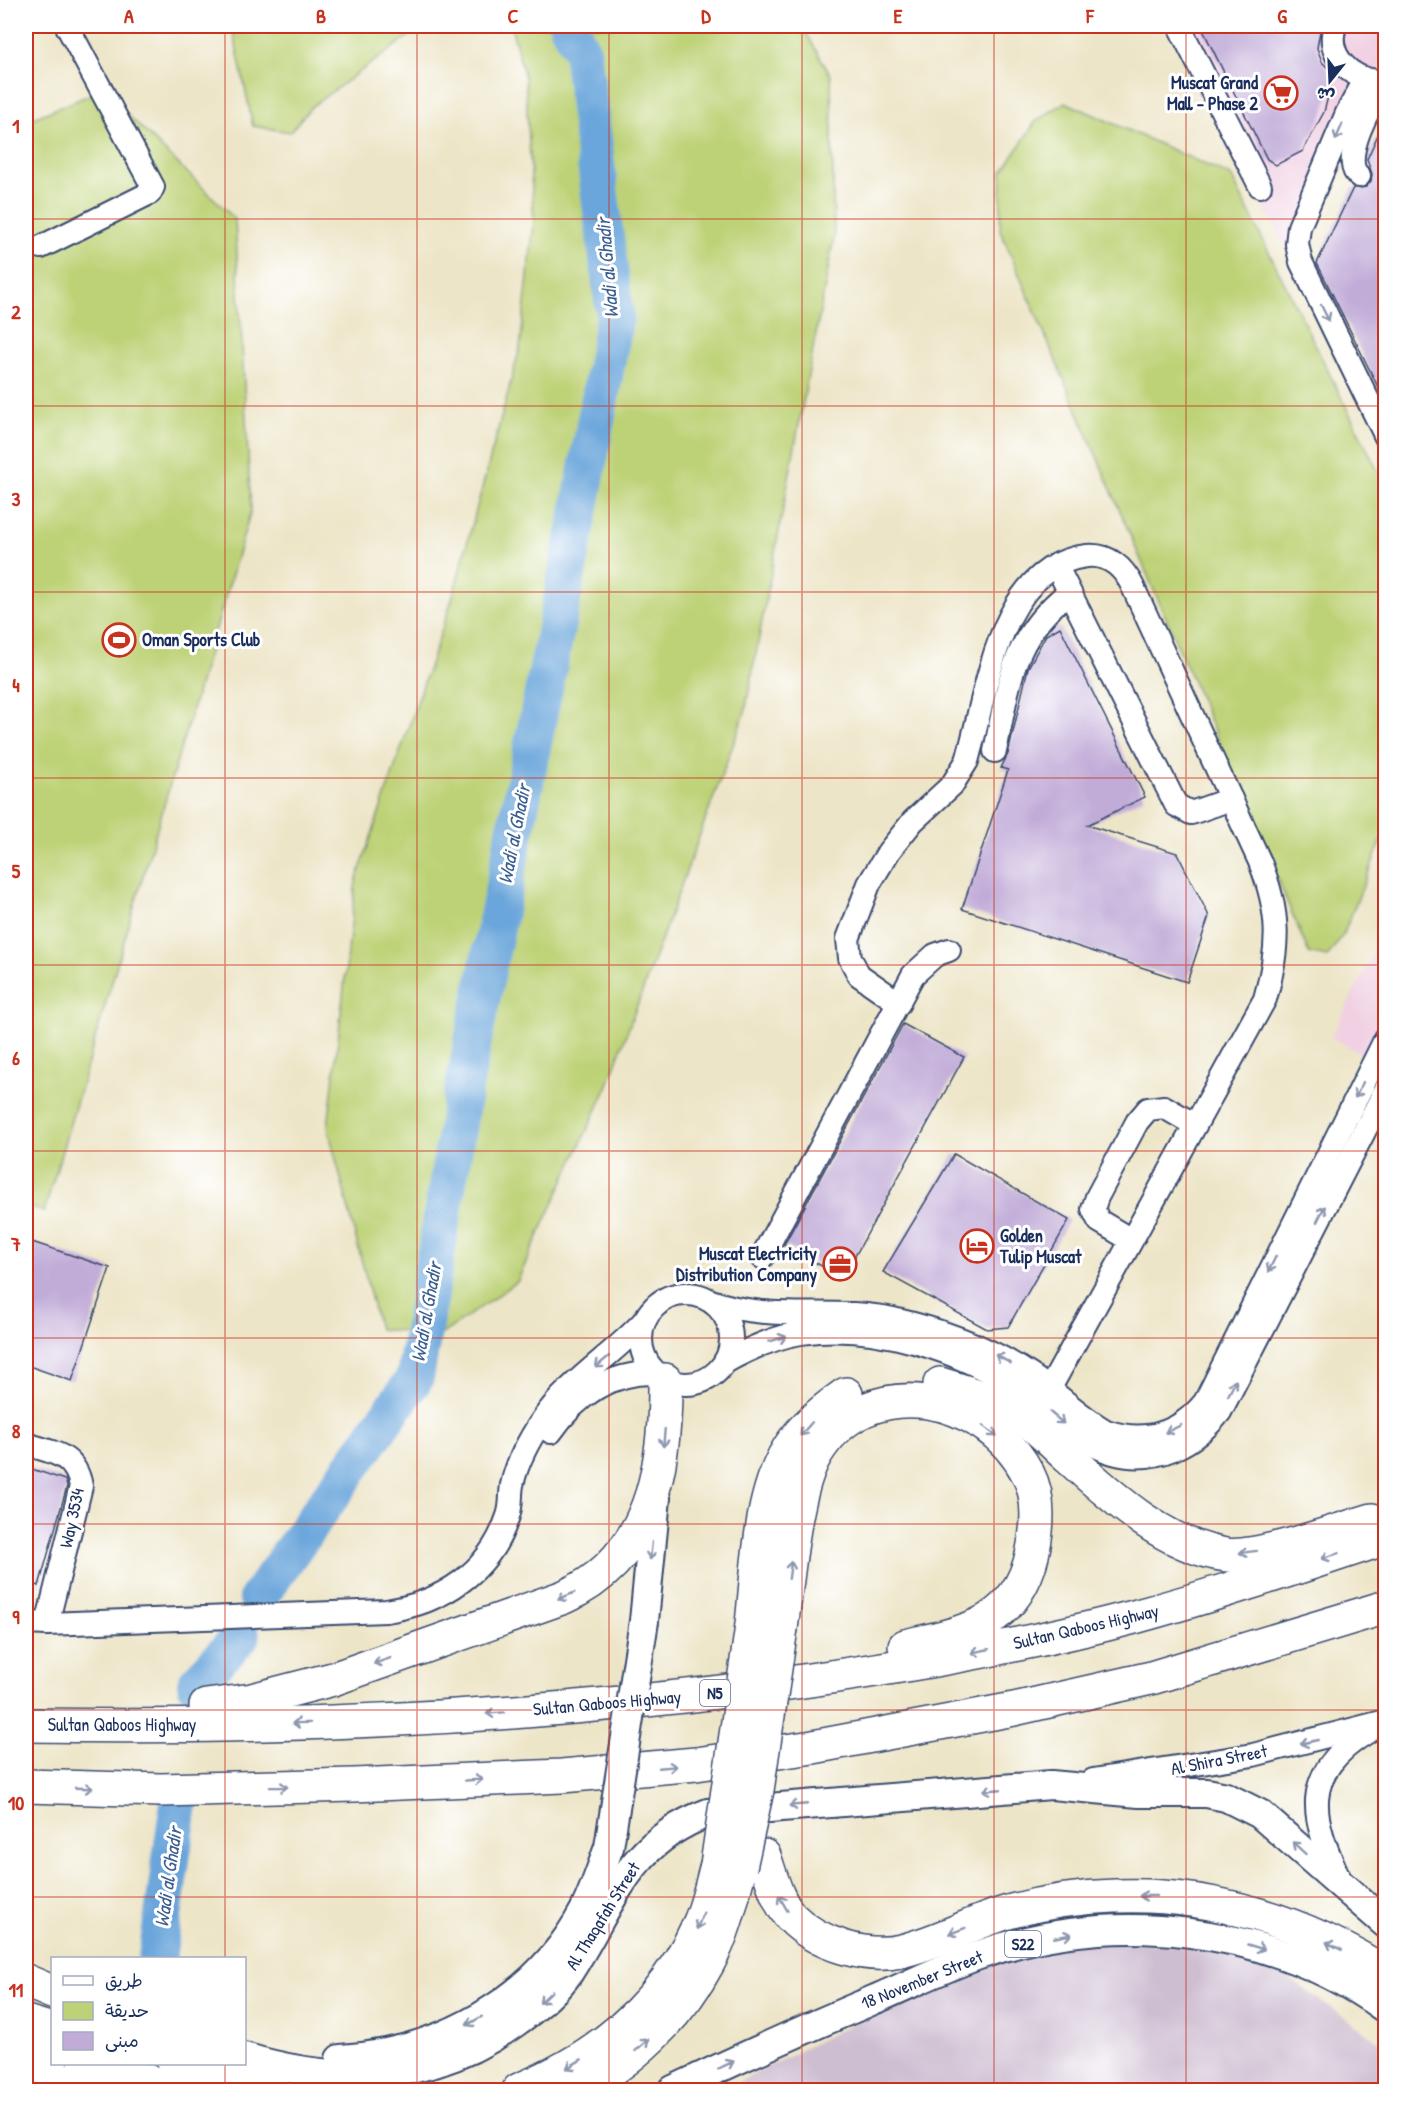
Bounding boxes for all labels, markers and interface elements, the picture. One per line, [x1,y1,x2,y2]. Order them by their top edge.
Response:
text: A [124,2,134,29]
text: B [316,2,326,29]
text: C [508,2,519,29]
text: D [701,2,711,29]
text: E [894,2,903,29]
text: F [1085,2,1095,29]
text: G [1277,2,1287,29]
north arrow [1300,51,1360,111]
place label: Muscat Grand Mall - Phase 2 [1167,70,1259,116]
supermarket icon: Muscat Grand Mall - Phase 2 [1263,75,1299,111]
text: ش [1314,82,1337,108]
text: 1 [12,112,20,139]
one-way arrow [1333,122,1344,141]
water label: Wadi al Ghadir [588,214,624,319]
text: 2 [11,298,21,325]
one-way arrow [1320,303,1332,321]
text: 3 [12,485,21,512]
sports icon: Oman Sports Club [101,622,137,658]
place label: Oman Sports Club [142,627,261,653]
text: 4 [12,671,20,698]
water label: Wadi al Ghadir [491,780,537,886]
text: 5 [12,857,21,884]
text: 6 [12,1044,20,1071]
one-way arrow [1353,1081,1364,1099]
one-way arrow [1315,1206,1327,1224]
place label: Golden Tulip Muscat [999,1223,1082,1270]
hotel icon: Golden Tulip Muscat [959,1228,995,1264]
text: 7 [10,1230,21,1257]
place label: Muscat Electricity Distribution Company [676,1241,817,1288]
office icon: Muscat Electricity Distribution Company [822,1246,858,1282]
one-way arrow [1265,1255,1277,1273]
water label: Wadi al Ghadir [403,1258,448,1364]
one-way arrow [768,1333,787,1344]
one-way arrow [995,1353,1012,1365]
one-way arrow [595,1355,610,1369]
one-way arrow [1227,1380,1238,1398]
one-way arrow [1049,1411,1064,1425]
text: 8 [12,1417,21,1444]
one-way arrow [799,1421,812,1437]
one-way arrow [1164,1423,1182,1435]
one-way arrow [981,1424,997,1437]
one-way arrow [658,1428,669,1448]
street label: Way 3534 [53,1486,90,1550]
one-way arrow [645,1541,656,1561]
one-way arrow [1239,1547,1258,1558]
one-way arrow [1321,1552,1340,1563]
one-way arrow [784,1560,795,1580]
one-way arrow [557,1591,576,1602]
street label: Sultan Qaboos Highway [1011,1598,1161,1655]
text: 9 [12,1603,20,1630]
one-way arrow [971,1646,990,1657]
one-way arrow [373,1656,392,1667]
road number: N5 [700,1680,730,1706]
street label: Sultan Qaboos Highway [532,1684,682,1721]
one-way arrow [486,1708,506,1719]
street label: Sultan Qaboos Highway [48,1712,197,1737]
one-way arrow [291,1717,311,1728]
one-way arrow [1300,1736,1319,1748]
street label: Al Shira Street [1169,1738,1270,1781]
one-way arrow [658,1761,678,1772]
one-way arrow [463,1774,483,1785]
one-way arrow [268,1781,288,1793]
one-way arrow [73,1782,93,1793]
one-way arrow [983,1785,1003,1796]
text: 10 [8,1789,24,1816]
one-way arrow [789,1800,808,1811]
water label: Wadi al Ghadir [147,1823,188,1929]
one-way arrow [1292,1841,1307,1855]
street label: Al Thaqafah Street [559,1856,646,1975]
one-way arrow [1138,1890,1158,1902]
one-way arrow [777,1895,789,1912]
one-way arrow [694,1911,705,1929]
one-way arrow [948,1926,967,1937]
one-way arrow [1053,1930,1073,1941]
road number: S22 [1005,1931,1041,1957]
one-way arrow [1326,1939,1344,1951]
one-way arrow [1246,1942,1265,1953]
street label: 18 November Street [857,1943,987,2015]
legend [51,1957,246,2065]
text: طريق [105,1968,143,1993]
text: 11 [9,1976,23,2003]
one-way arrow [538,1989,553,2004]
text: حديقة [105,1998,149,2023]
one-way arrow [465,2016,483,2027]
text: مبنى [105,2028,139,2053]
one-way arrow [634,2038,649,2052]
one-way arrow [566,2059,583,2071]
one-way arrow [716,2059,734,2071]

